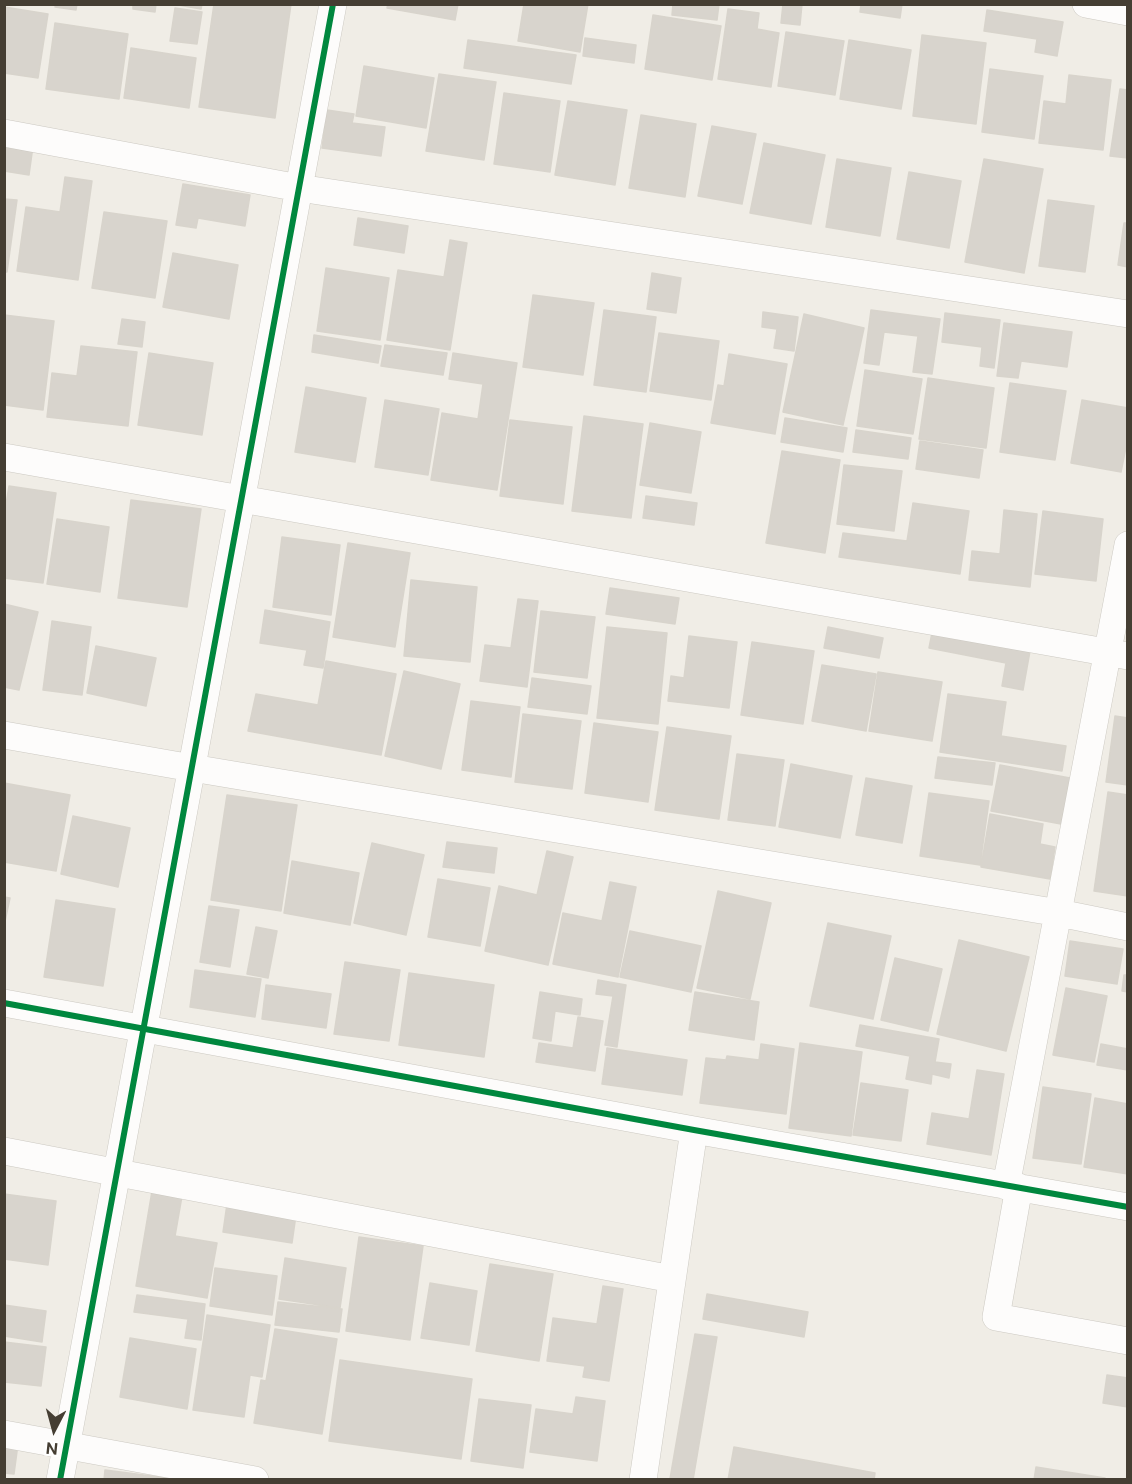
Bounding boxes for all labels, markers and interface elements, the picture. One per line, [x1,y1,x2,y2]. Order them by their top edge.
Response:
north arrow [24,1400,84,1460]
text: N [45,1438,59,1459]

